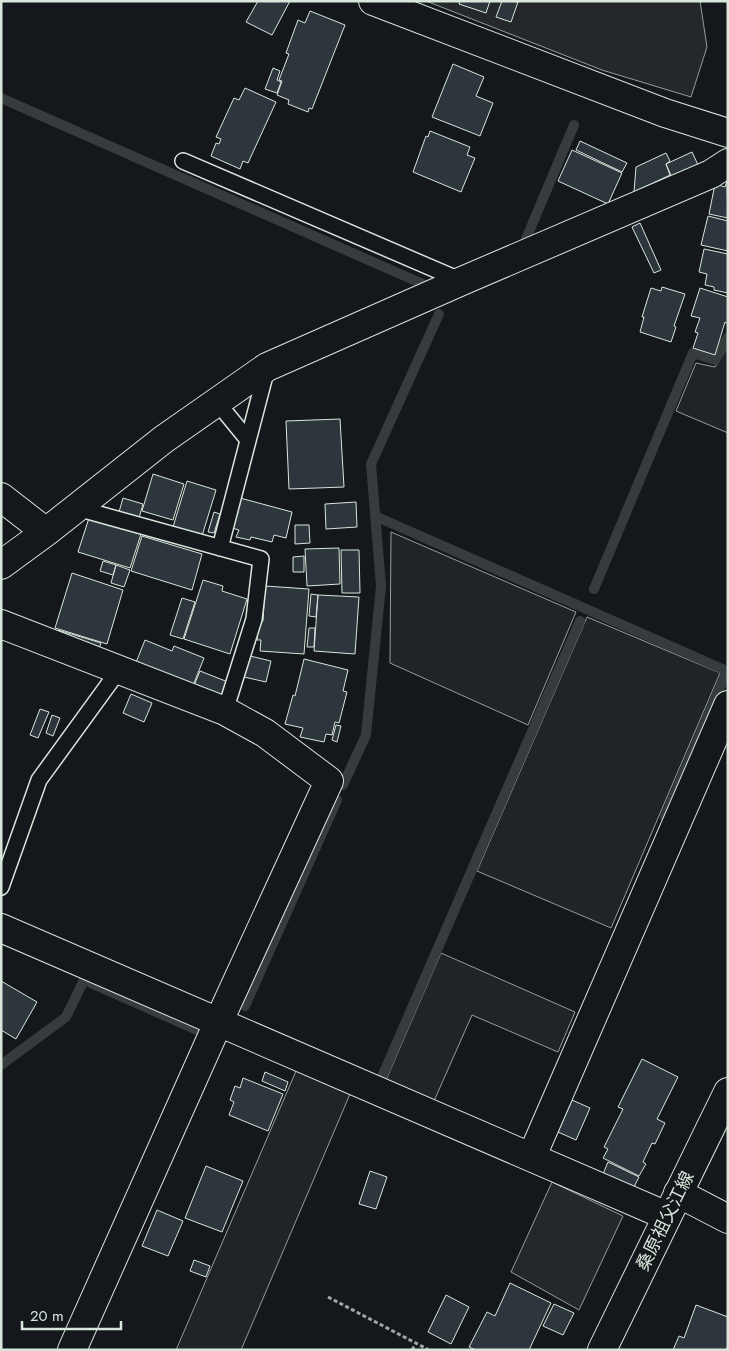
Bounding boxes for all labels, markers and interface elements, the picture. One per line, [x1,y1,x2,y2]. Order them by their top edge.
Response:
street label: 桑原祖父江線 [630,1167,700,1275]
scale bar [22,1298,121,1330]
text: 20 m [30,1305,64,1327]

